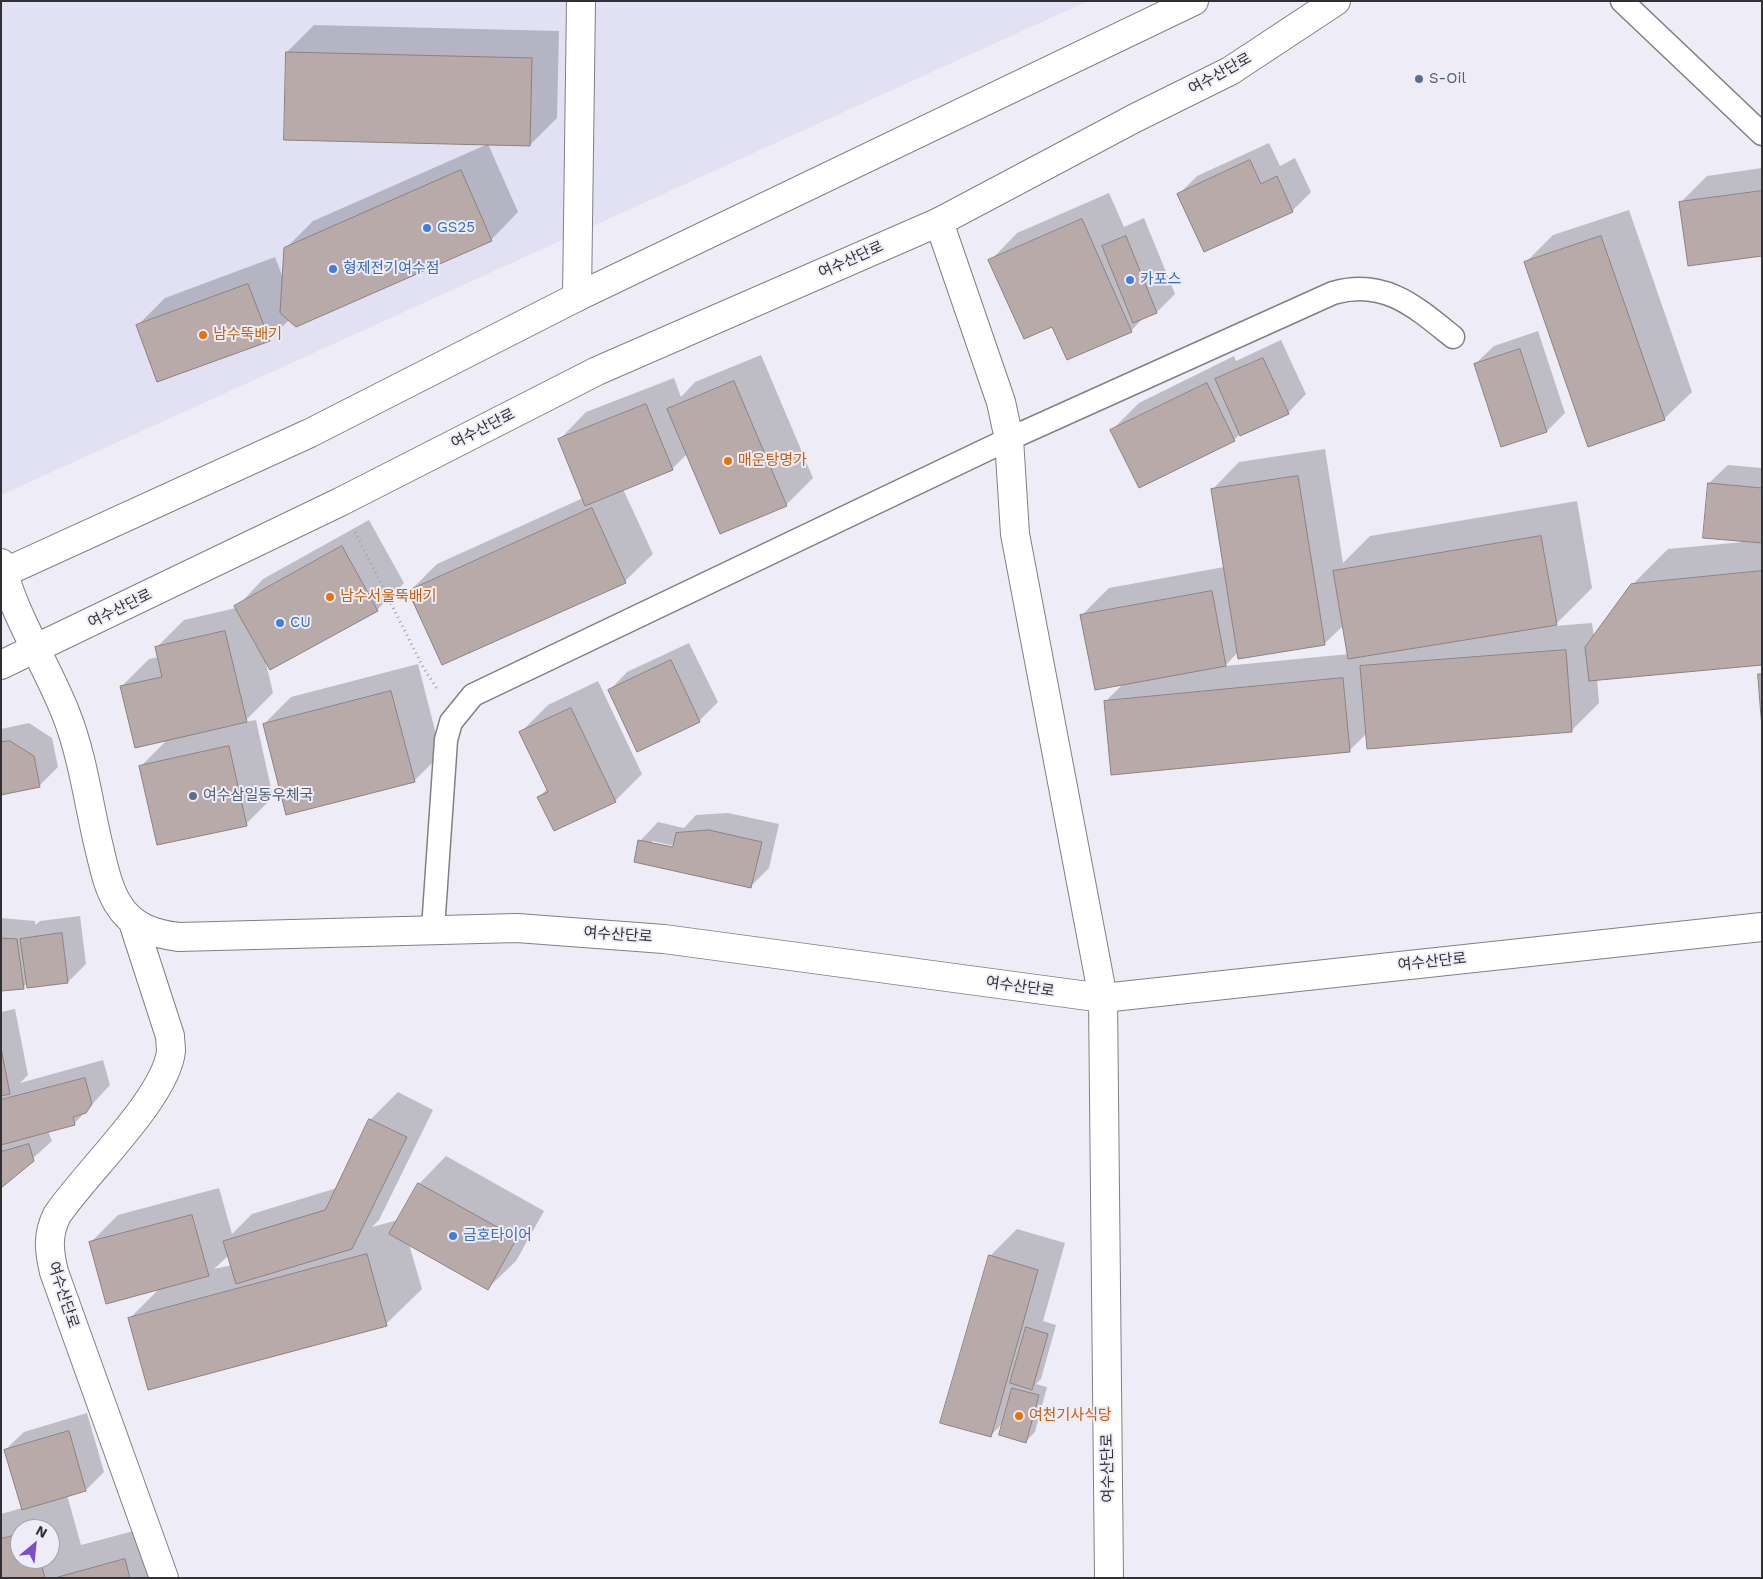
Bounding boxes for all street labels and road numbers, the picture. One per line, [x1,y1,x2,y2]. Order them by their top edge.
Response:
street label: 여수산단로 [1185,49,1255,99]
street label: 여수산단로 [816,238,886,282]
street label: 여수산단로 [448,405,518,453]
street label: 여수산단로 [85,586,155,632]
street label: 여수산단로 [583,924,653,946]
street label: 여수산단로 [1397,949,1467,975]
street label: 여수산단로 [985,973,1055,1001]
street label: 여수산단로 [44,1259,82,1331]
street label: 여수산단로 [1098,1433,1118,1503]

